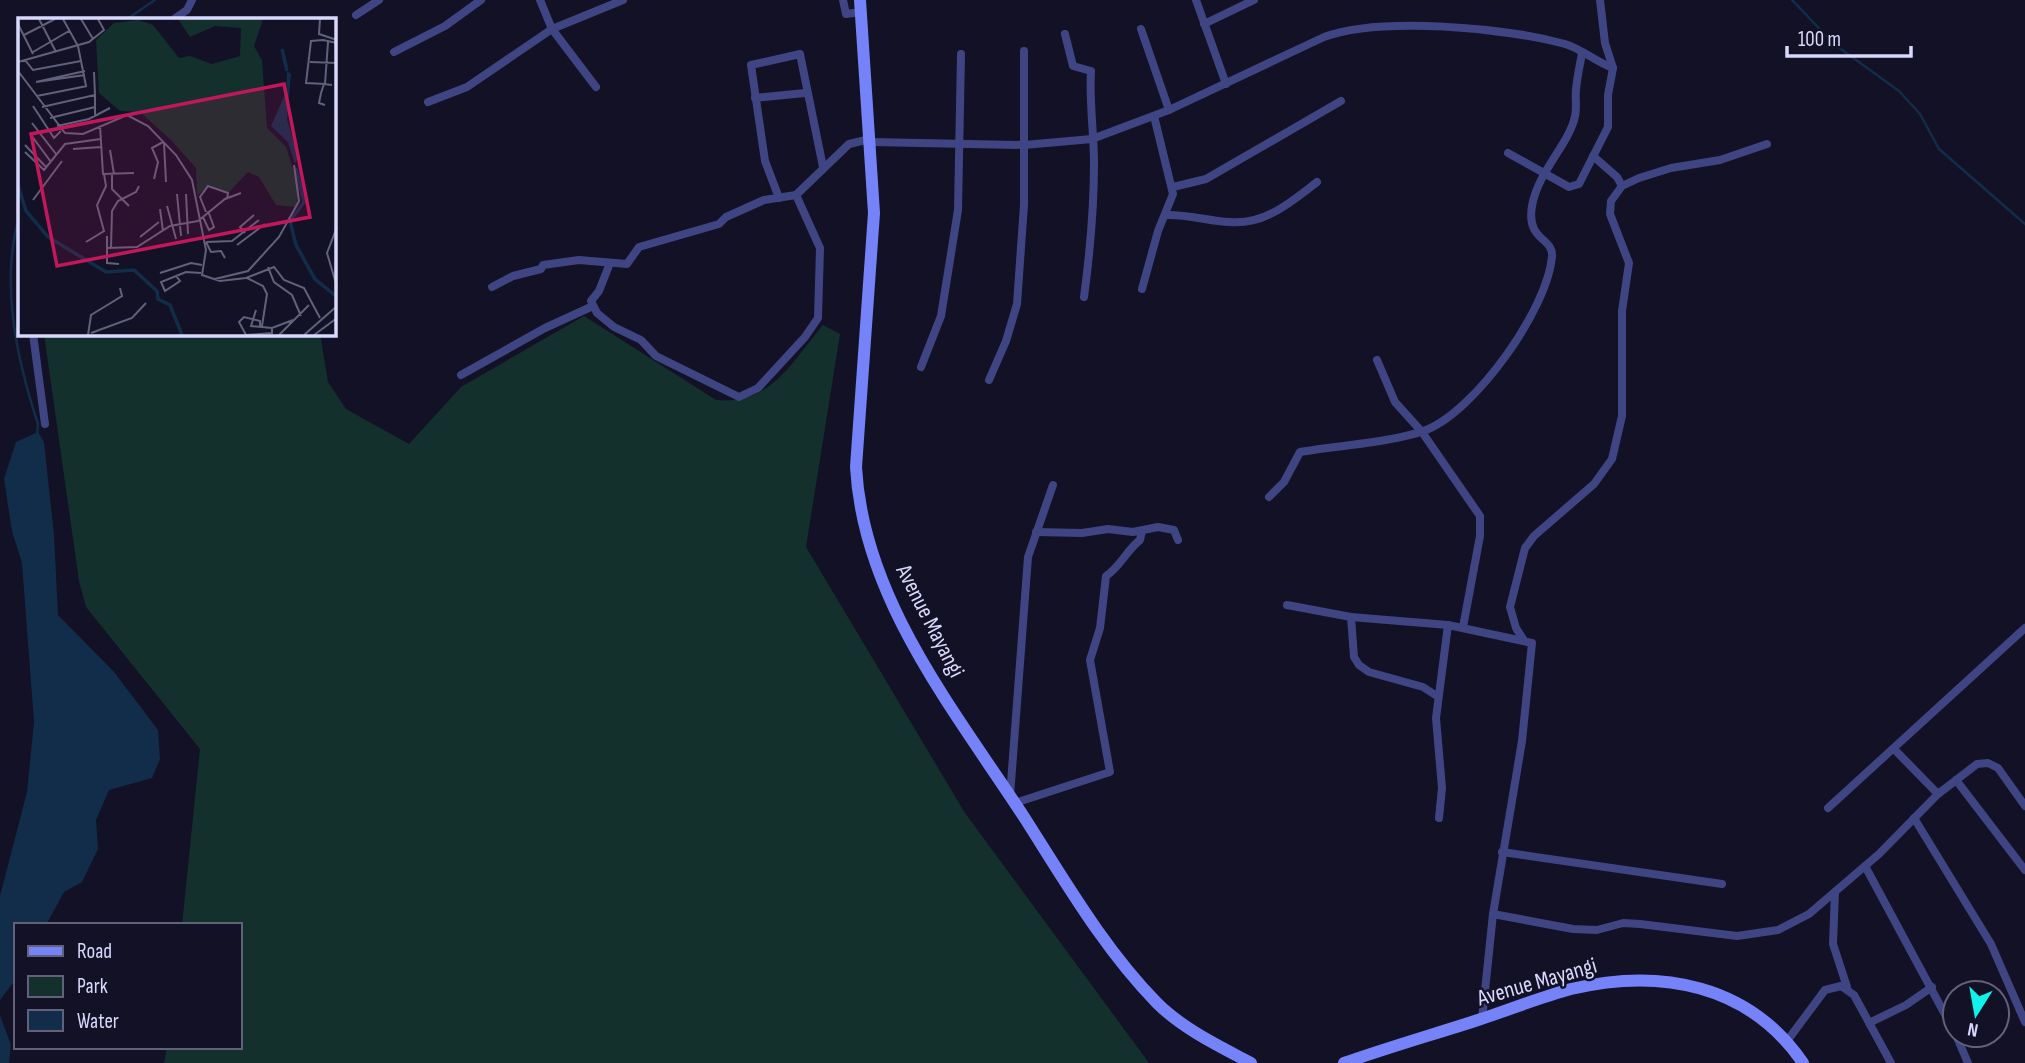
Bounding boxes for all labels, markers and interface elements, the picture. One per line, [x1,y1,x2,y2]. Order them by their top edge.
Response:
scale bar [1787,14,1911,58]
inset map [18,18,336,336]
text: 100 m [1798,27,1841,52]
street label: Avenue Mayangi [889,559,970,682]
legend [14,923,242,1049]
text: Road [77,939,112,964]
street label: Avenue Mayangi [1473,952,1600,1013]
text: Park [77,974,108,999]
north arrow [1941,979,2011,1049]
text: Water [77,1009,119,1034]
text: N [1966,1017,1980,1041]

